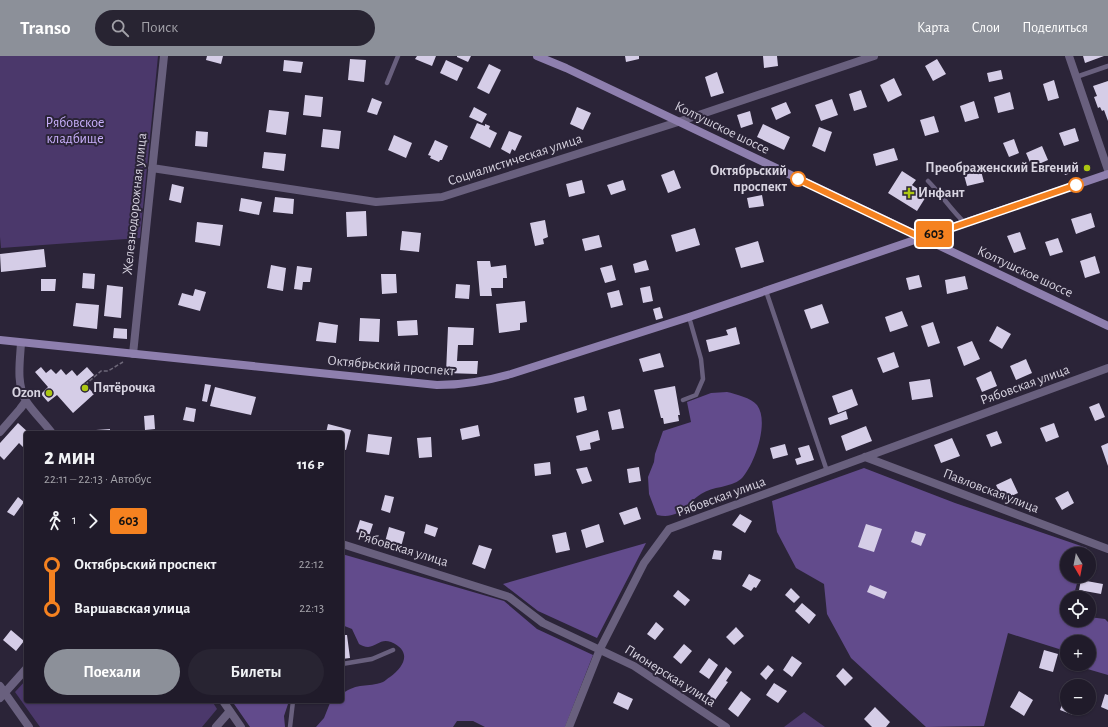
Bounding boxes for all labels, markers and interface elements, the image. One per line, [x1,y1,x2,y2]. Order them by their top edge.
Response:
search box [95,10,375,46]
icon: search [109,17,131,39]
text: Transo [20,19,71,38]
text: Поиск [141,20,178,35]
text: Карта [917,21,950,35]
text: Слои [972,21,1000,35]
text: Поделиться [1022,21,1088,35]
street label: Колтушское шоссе [672,99,772,157]
park label: Рябовское кладбище [46,116,104,146]
street label: Социалистическая улица [446,131,584,188]
street label: Железнодорожная улица [121,132,149,276]
place label: Преображенский Евгений [925,161,1079,175]
marker: Преображенский Евгений [1082,163,1092,173]
place label: Октябрьский проспект [710,164,788,194]
marker: Октябрьский проспект [790,171,806,187]
unlabelled marker [1068,177,1084,193]
place label: Инфант [918,186,965,200]
marker: Инфант [903,187,915,199]
line badge: 603 [911,221,957,247]
text: 603 [924,227,944,241]
street label: Колтушское шоссе [975,244,1075,300]
street label: Октябрьский проспект [327,353,456,379]
street label: Рябовская улица [978,362,1072,408]
place label: Пятёрочка [93,381,156,395]
marker: Пятёрочка [80,383,90,393]
place label: Ozon [12,386,41,400]
marker: Ozon [44,388,54,398]
text: 2 мин [44,446,96,468]
text: 116 ₽ [297,457,324,472]
street label: Павловская улица [941,466,1041,516]
text: 22:11 – 22:13 · Автобус [44,473,151,486]
street label: Рябовская улица [674,474,768,520]
icon: walk [44,510,66,532]
icon: forward [82,510,104,532]
text: 1 [72,514,76,527]
text: 603 [118,514,139,528]
street label: Рябовская улица [356,529,451,570]
north arrow [1060,547,1096,583]
map controls [1060,547,1096,715]
text: Октябрьский проспект [74,557,216,572]
text: 22:12 [299,558,324,571]
button: locate [1060,591,1096,627]
text: Варшавская улица [74,601,190,616]
text: 22:13 [299,602,324,615]
button: + [1060,635,1096,671]
street label: Пионерская улица [622,642,718,710]
button: Поехали [44,649,180,695]
button: Билеты [188,649,324,695]
button: − [1060,679,1096,715]

